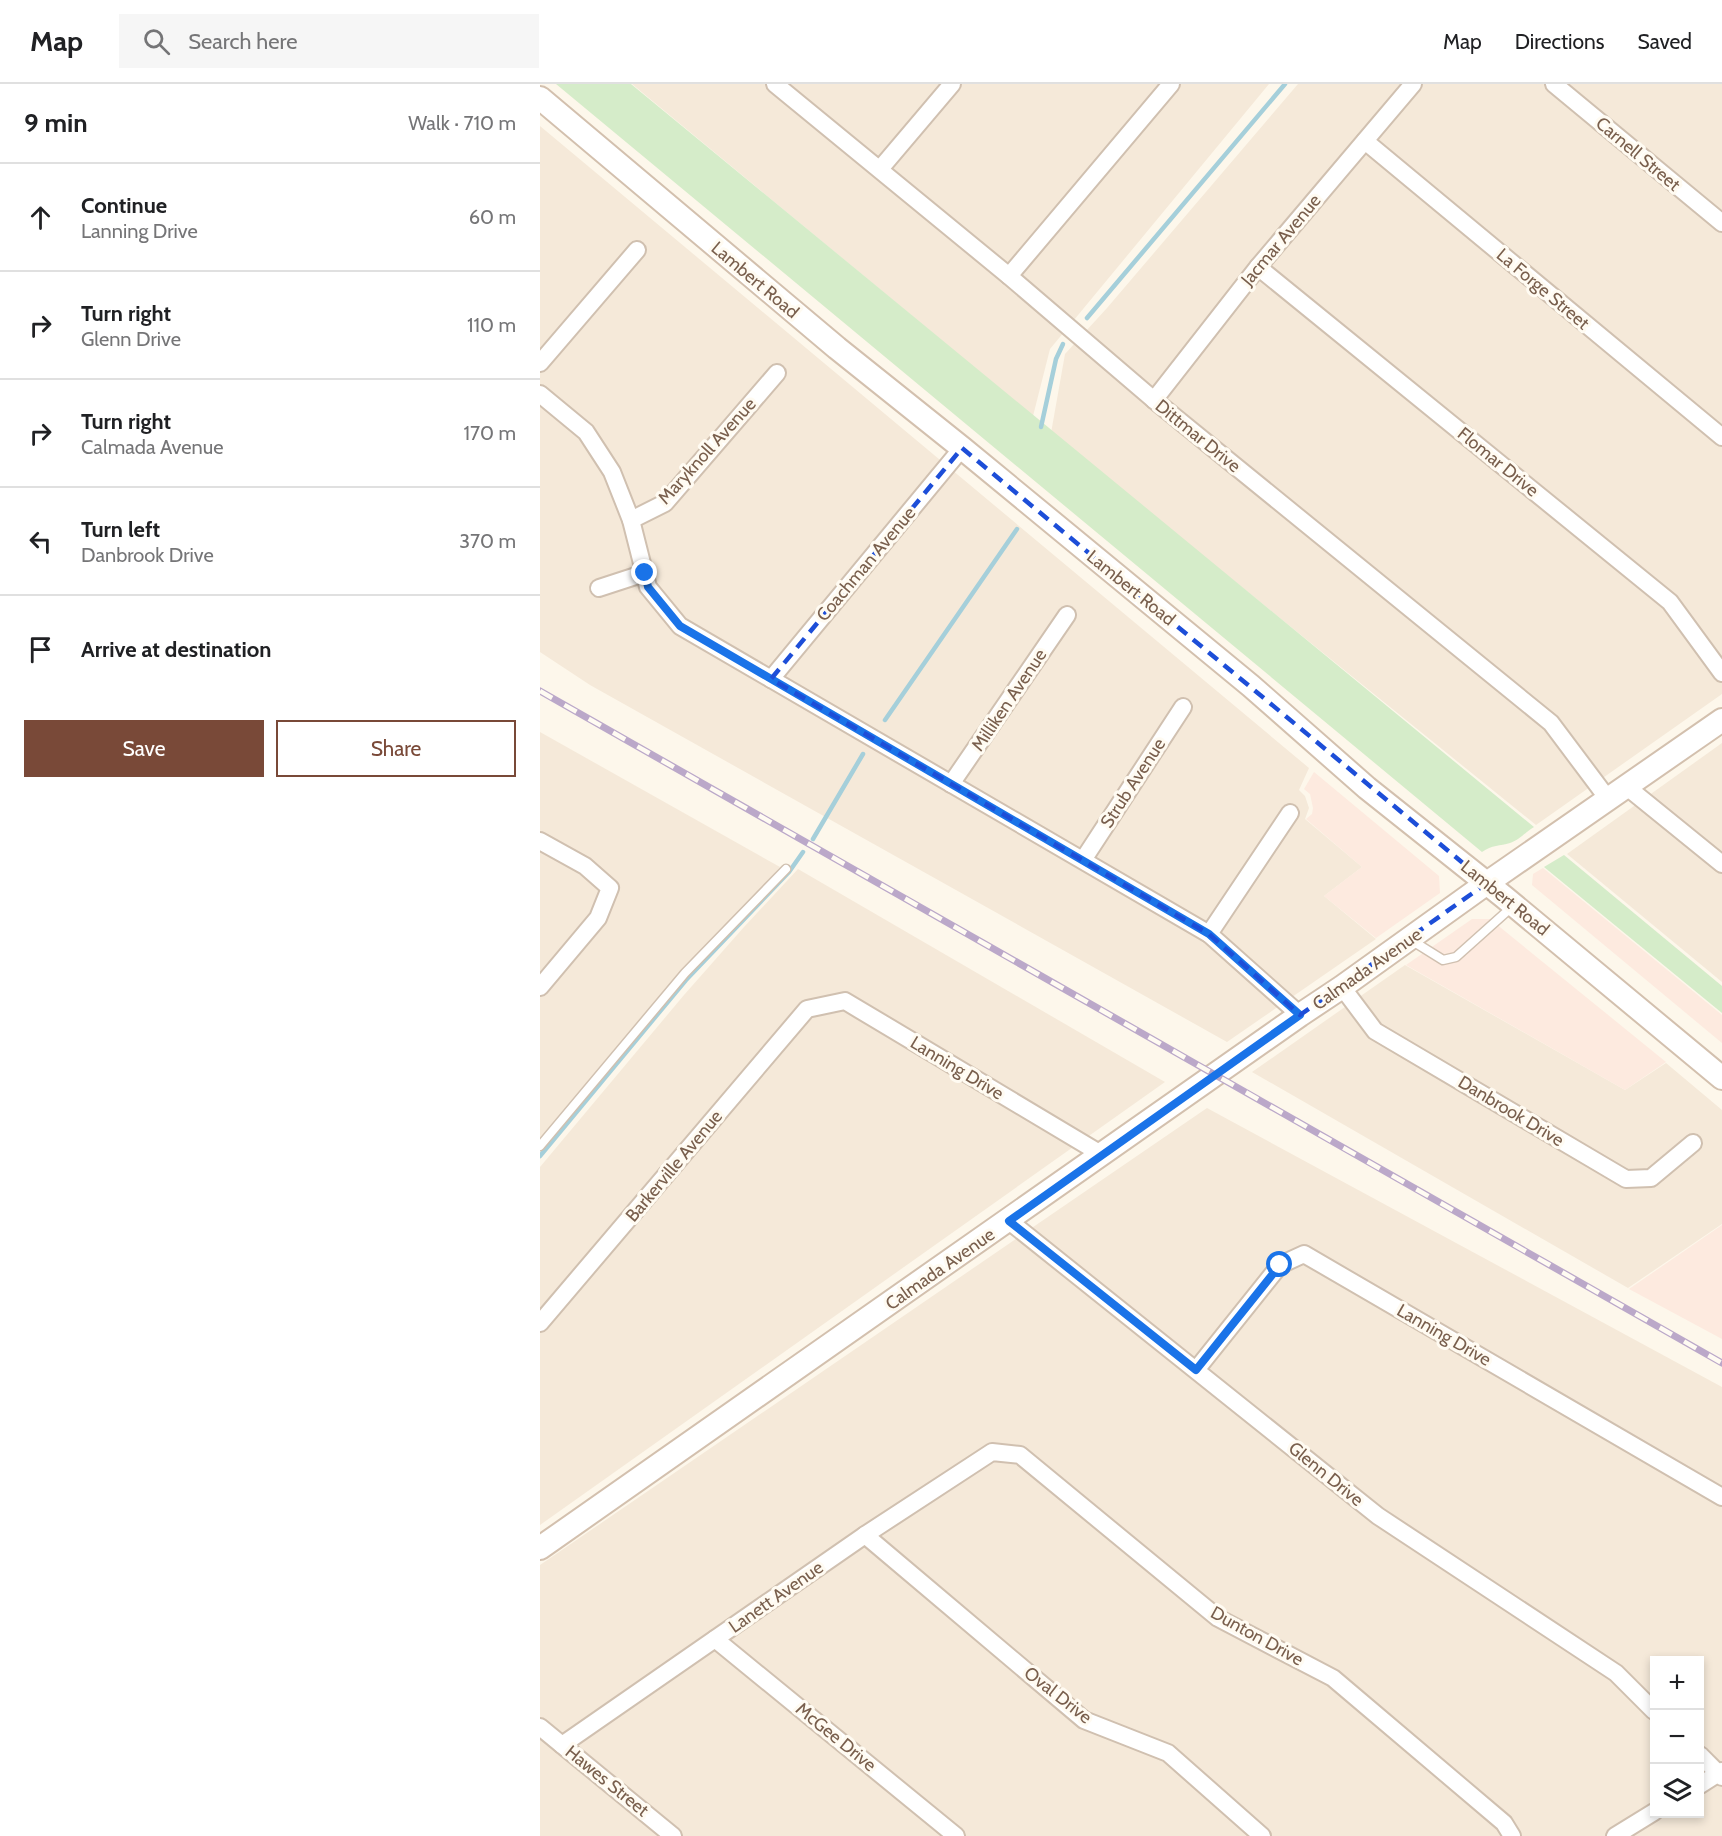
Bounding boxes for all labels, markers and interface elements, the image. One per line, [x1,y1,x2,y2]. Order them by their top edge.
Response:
search box [119,14,539,68]
text: Map [30,24,83,58]
icon: search [140,25,173,58]
text: Search here [188,28,297,55]
text: Map [1443,29,1482,54]
text: Directions [1515,29,1604,54]
text: Saved [1637,29,1692,54]
text: 9 min [24,107,88,139]
text: Walk · 710 m [408,111,516,135]
street label: Carnell Street [1591,112,1685,196]
street label: Jacmar Avenue [1236,190,1326,291]
text: Continue [81,192,167,219]
icon: ahead [24,201,57,234]
text: 60 m [469,205,516,229]
text: Lanning Drive [81,219,198,243]
street label: Lambert Road [707,237,803,323]
street label: La Forge Street [1492,244,1594,334]
text: Turn right [81,300,171,327]
icon: right [24,309,57,342]
text: 110 m [467,313,516,337]
text: Glenn Drive [81,327,181,351]
street label: Maryknoll Avenue [653,393,761,509]
street label: Dittmar Drive [1151,395,1245,477]
text: Turn right [81,408,171,435]
icon: right [24,417,57,450]
text: 170 m [464,421,516,445]
street label: Flomar Drive [1453,423,1543,501]
text: Calmada Avenue [81,435,223,459]
street label: Coachman Avenue [812,502,920,626]
text: Turn left [81,516,160,543]
icon: left [24,525,57,558]
text: 370 m [459,529,516,553]
text: Danbrook Drive [81,543,214,567]
street label: Lambert Road [1082,546,1180,630]
route end [631,559,657,585]
icon: arrive [24,633,57,666]
text: Arrive at destination [81,636,271,663]
street label: Milliken Avenue [967,645,1051,755]
button: Save [24,720,264,777]
button: Share [276,720,516,777]
street label: Strub Avenue [1096,734,1170,832]
street label: Lambert Road [1456,856,1554,940]
street label: Calmada Avenue [1308,923,1426,1015]
street label: Lanning Drive [906,1032,1008,1104]
street label: Danbrook Drive [1454,1071,1568,1151]
street label: Barkerville Avenue [621,1106,727,1226]
street label: Calmada Avenue [881,1223,999,1315]
route start [1266,1251,1292,1277]
street label: Lanning Drive [1393,1299,1495,1371]
street label: Glenn Drive [1284,1437,1368,1511]
street label: Lanett Avenue [725,1556,827,1638]
street label: Dunton Drive [1207,1601,1307,1671]
map controls [1650,1656,1704,1818]
button: + [1650,1656,1704,1710]
street label: Oval Drive [1020,1662,1096,1728]
street label: McGee Drive [791,1698,881,1776]
button: − [1650,1710,1704,1764]
street label: Hawes Street [561,1741,653,1821]
button: layers [1650,1764,1704,1818]

